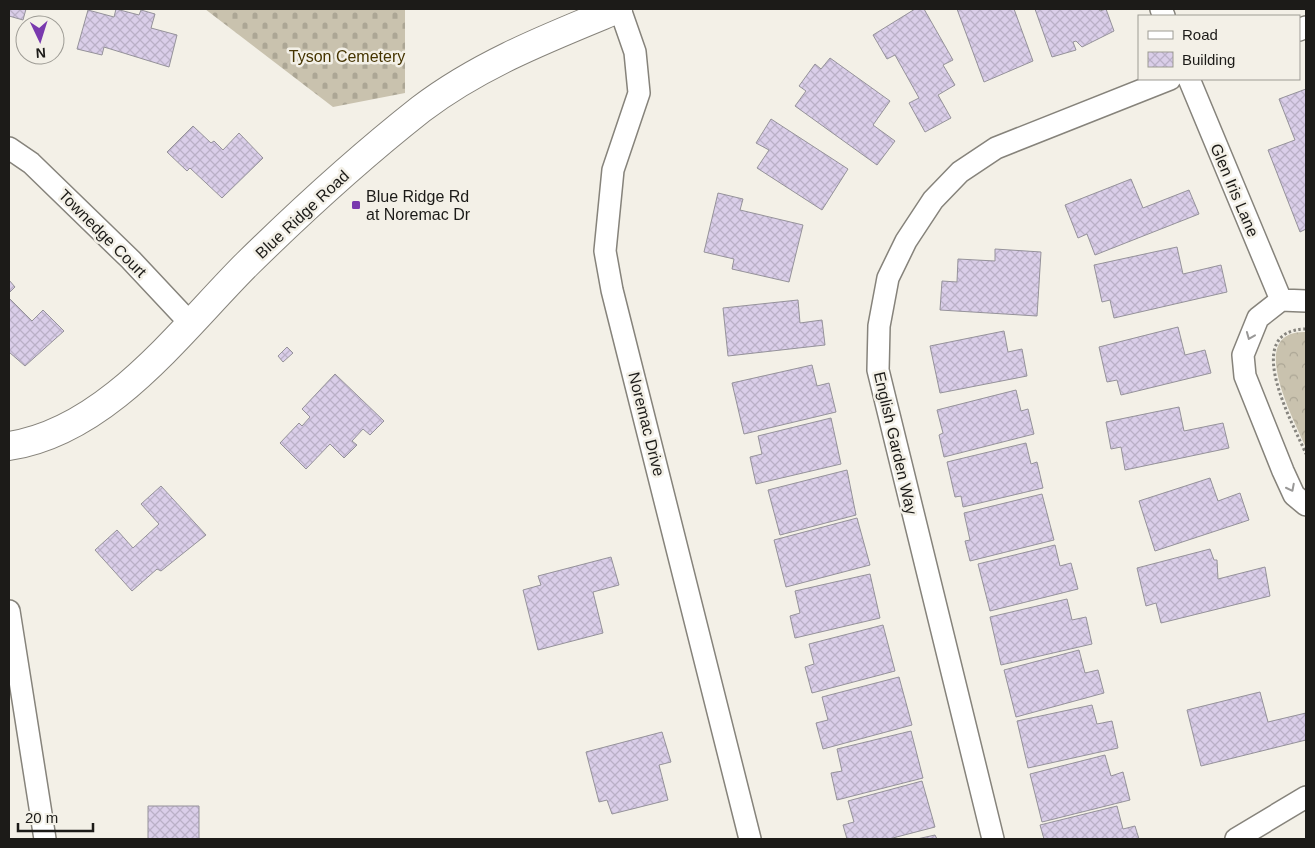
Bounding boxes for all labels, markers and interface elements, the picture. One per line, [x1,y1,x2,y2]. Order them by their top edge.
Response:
north arrow [15,15,65,65]
legend [1138,15,1300,80]
text: Road [1182,26,1218,43]
text: N [35,45,47,61]
park label: Tyson Cemetery [289,48,405,65]
text: Building [1182,51,1235,68]
street label: Glen Iris Lane [1207,141,1262,239]
street label: Blue Ridge Road [252,167,352,262]
street label: Townedge Court [55,186,150,281]
place label: Blue Ridge Rd at Noremac Dr [366,188,471,223]
marker: Blue Ridge Rd at Noremac Dr [350,199,362,211]
one-way arrow [1246,331,1256,340]
street label: Noremac Drive [625,370,668,478]
street label: English Garden Way [871,370,920,516]
one-way arrow [1285,482,1295,491]
scale bar [18,800,92,832]
text: 20 m [25,809,58,826]

